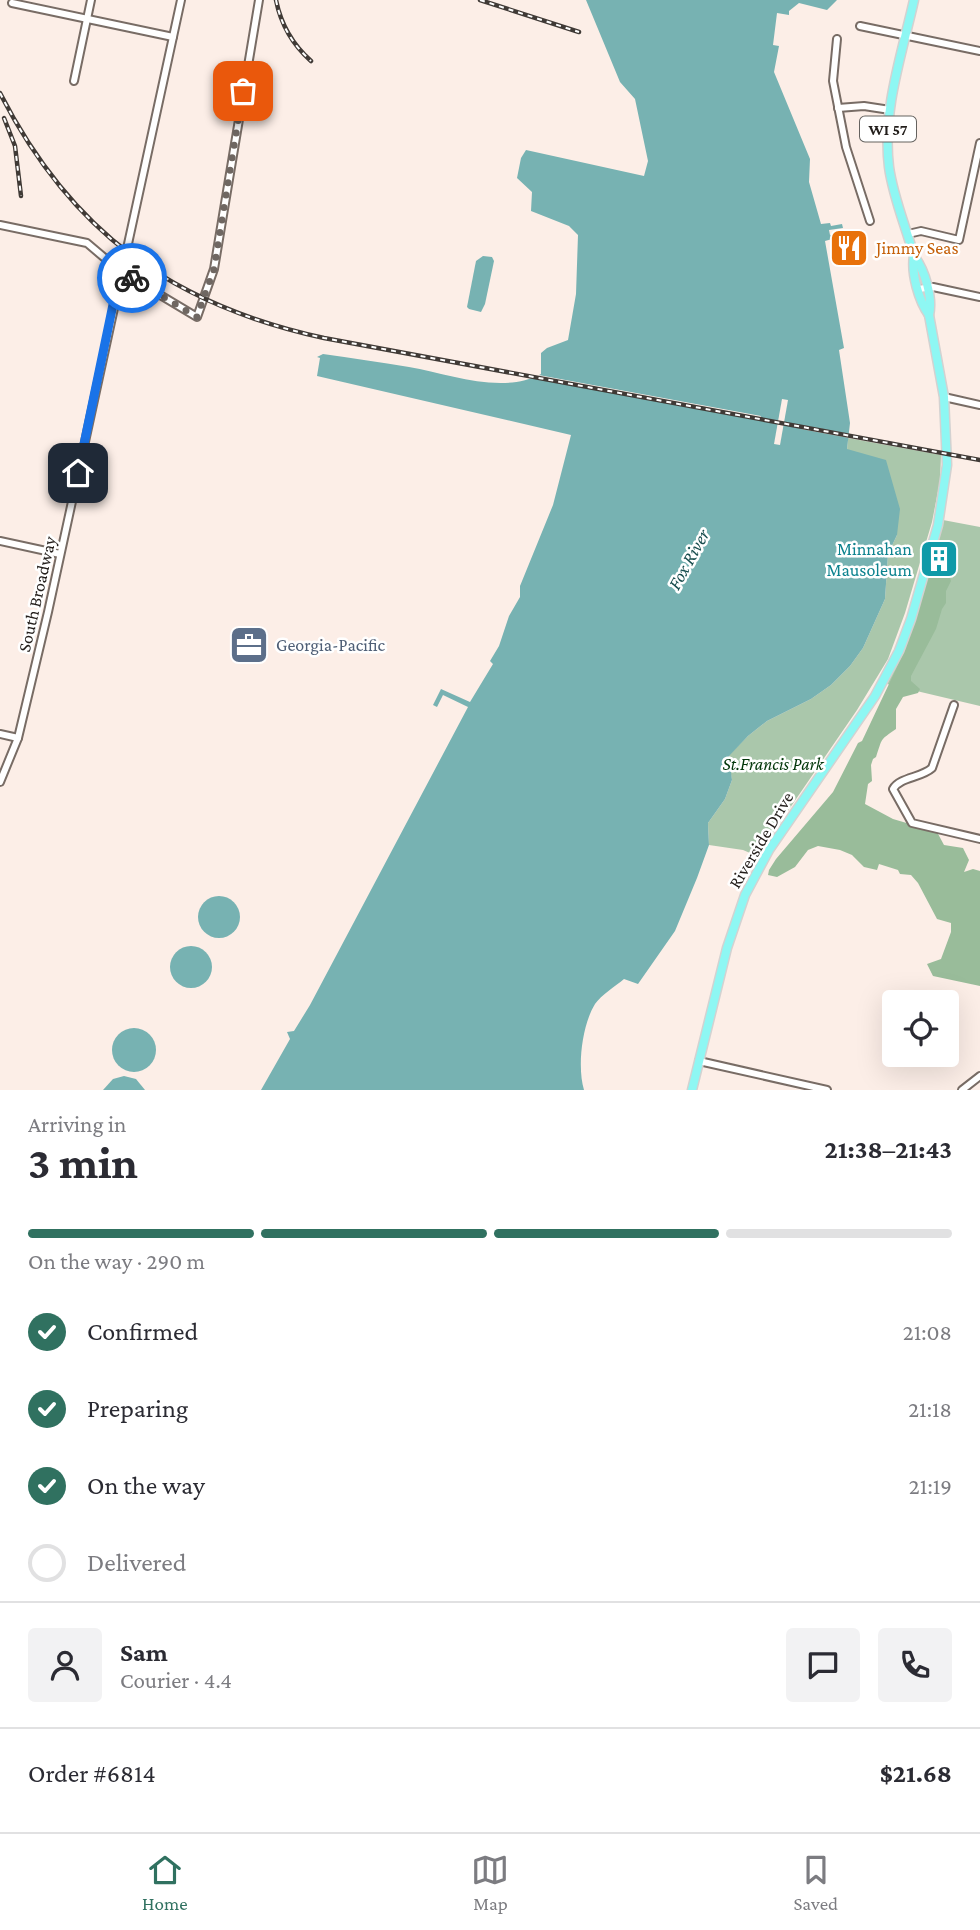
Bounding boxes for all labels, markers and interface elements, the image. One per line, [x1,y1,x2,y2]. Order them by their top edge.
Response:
pin [213,61,273,121]
icon: bag [224,72,262,110]
road number: WI 57 [860,116,916,141]
restaurant icon: Jimmy Seas [828,227,870,269]
place label: Jimmy Seas [874,238,958,258]
courier [97,243,167,313]
icon: bike [113,259,151,297]
pin [48,443,108,503]
icon: home [59,454,97,492]
water label: Fox River [663,524,714,593]
street label: South Broadway [14,534,60,654]
building icon: Minnahan Mausoleum [918,538,960,580]
place label: Minnahan Mausoleum [827,539,913,580]
office icon: Georgia-Pacific [228,624,270,666]
place label: Georgia-Pacific [276,635,386,655]
park label: St.Francis Park [722,754,825,774]
street label: Riverside Drive [724,788,798,892]
map controls [882,990,959,1067]
button: locate [882,990,959,1067]
text: Arriving in [28,1111,126,1137]
text: 21:38–21:43 [825,1135,952,1164]
text: 3 min [28,1137,138,1188]
text: On the way · 290 m [28,1248,205,1274]
icon: check [28,1313,66,1351]
text: Confirmed [87,1317,198,1346]
text: 21:08 [903,1319,952,1345]
icon: check [28,1390,66,1428]
text: Preparing [87,1394,188,1423]
text: 21:18 [908,1396,952,1422]
icon: check [28,1467,66,1505]
text: On the way [87,1471,205,1500]
text: 21:19 [909,1473,952,1499]
text: Delivered [87,1548,186,1577]
button: person [28,1628,102,1702]
button: chat [786,1628,860,1702]
button: phone [878,1628,952,1702]
text: Sam [120,1638,168,1667]
text: Courier · 4.4 [120,1667,232,1693]
text: Order #6814 [28,1759,156,1788]
text: $21.68 [880,1759,952,1788]
tab: Home [142,1851,188,1914]
tab: Map [471,1851,509,1914]
tab: Saved [793,1851,838,1914]

